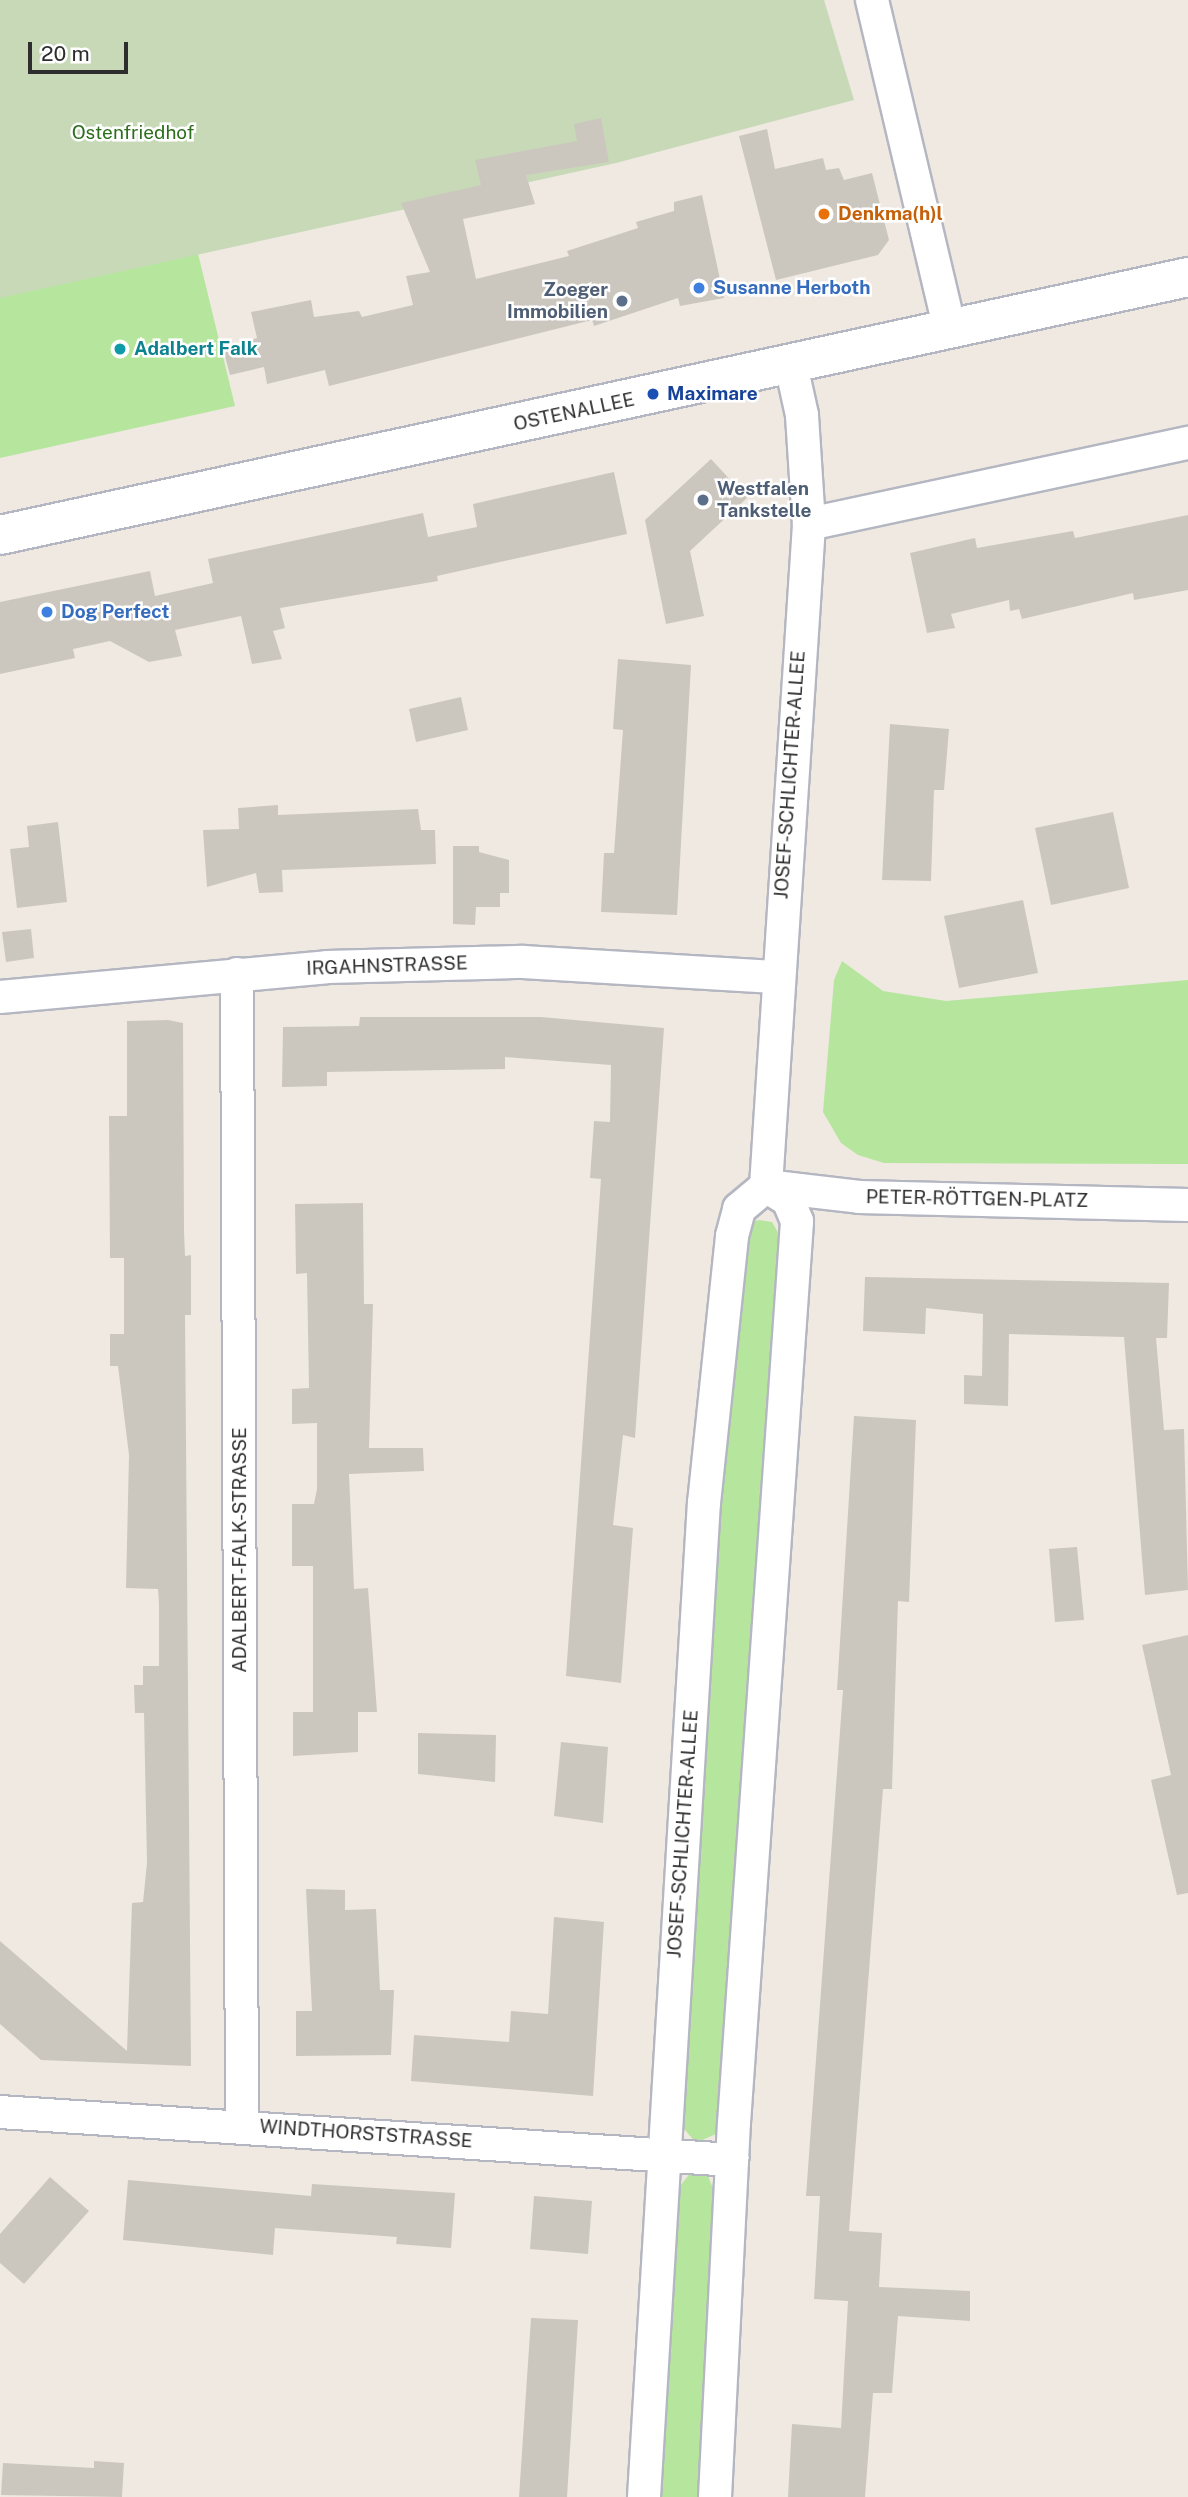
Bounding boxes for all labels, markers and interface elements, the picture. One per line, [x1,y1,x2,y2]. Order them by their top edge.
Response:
scale bar [32,28,131,72]
text: 20 m [41,41,90,66]
park label: Ostenfriedhof [72,122,194,144]
place label: Denkma(h)l [838,203,943,225]
marker: Denkma(h)l [816,206,832,222]
place label: Susanne Herboth [713,277,871,299]
place label: Zoeger Immobilien [507,279,608,323]
marker: Susanne Herboth [691,280,707,296]
marker: Zoeger Immobilien [614,293,630,309]
place label: Adalbert Falk [134,338,258,360]
marker: Adalbert Falk [112,341,128,357]
place label: Maximare [667,383,758,405]
marker: Maximare [645,386,661,402]
street label: OSTENALLEE [511,388,637,436]
place label: Westfalen Tankstelle [717,478,811,522]
marker: Westfalen Tankstelle [695,492,711,508]
place label: Dog Perfect [61,601,169,623]
marker: Dog Perfect [39,604,55,620]
street label: JOSEF-SCHLICHTER-ALLEE [770,650,810,900]
street label: IRGAHNSTRASSE [306,952,468,980]
street label: PETER-RÖTTGEN-PLATZ [866,1186,1088,1212]
street label: ADALBERT-FALK-STRASSE [229,1427,251,1673]
street label: JOSEF-SCHLICHTER-ALLEE [663,1709,703,1959]
street label: WINDTHORSTSTRASSE [259,2115,473,2153]

